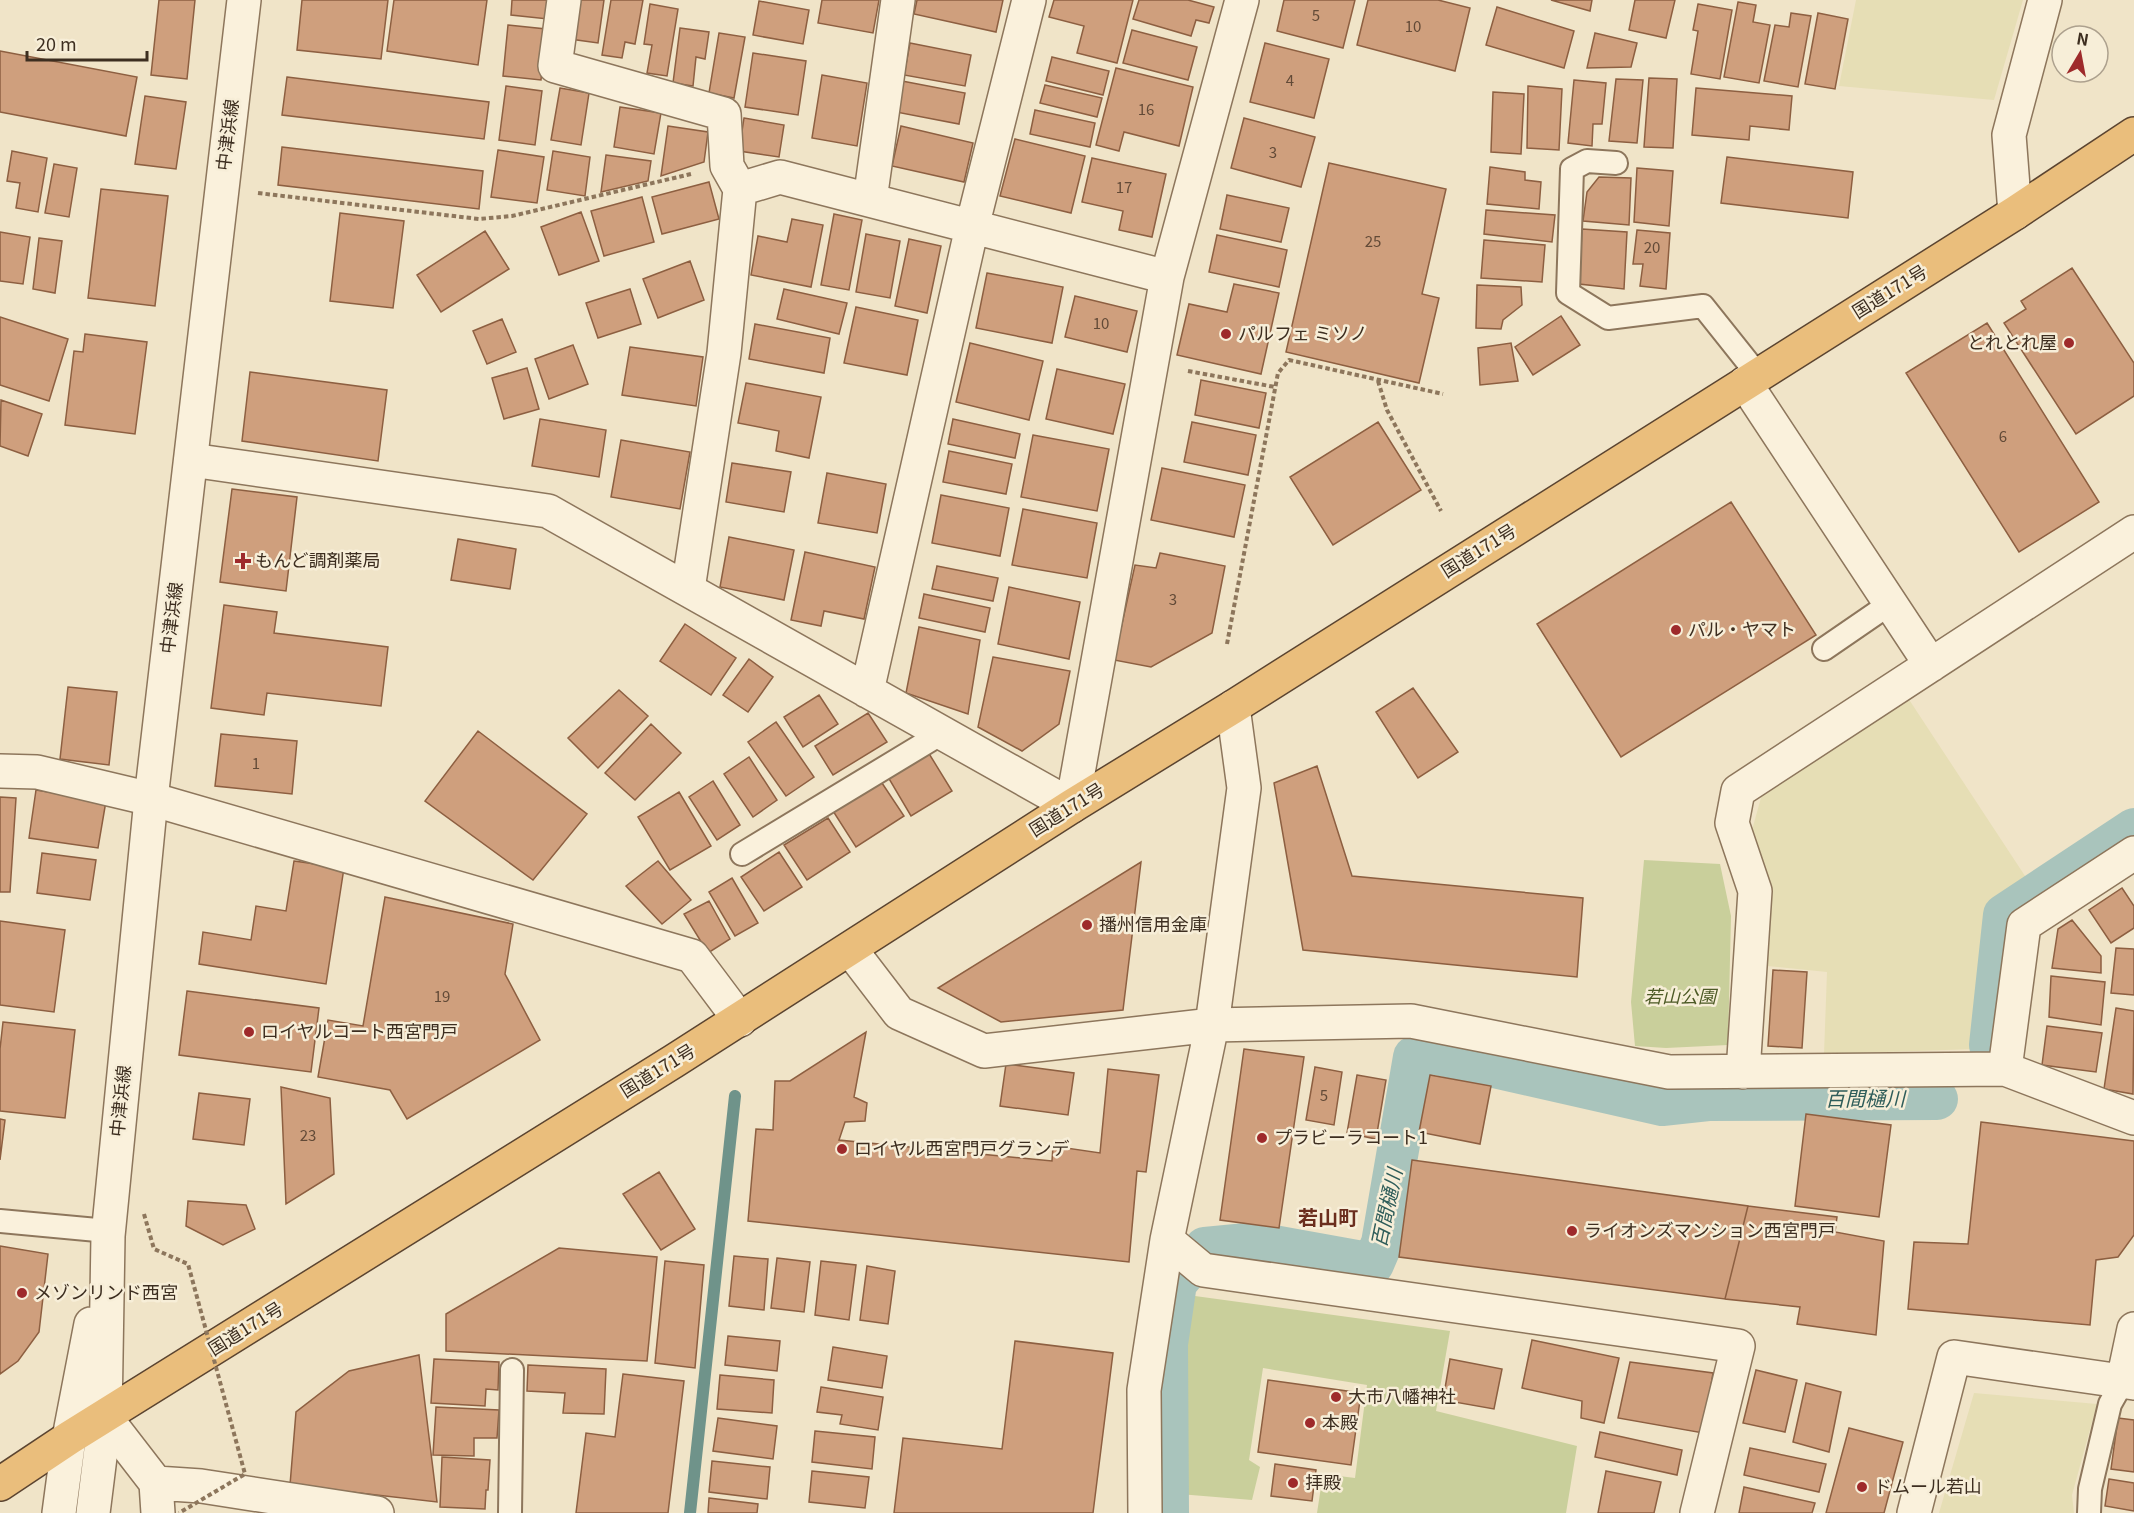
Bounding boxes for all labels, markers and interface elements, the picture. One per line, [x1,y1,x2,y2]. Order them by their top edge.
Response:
house number: 5 [1312,4,1320,25]
house number: 10 [1405,15,1421,36]
scale bar [27,24,147,62]
north arrow [2050,24,2110,84]
text: N [2075,25,2091,51]
text: 20 m [36,30,77,56]
house number: 4 [1286,69,1294,90]
street label: 中津浜線 [209,97,243,172]
house number: 16 [1138,98,1154,119]
house number: 3 [1269,141,1277,162]
house number: 17 [1116,176,1132,197]
house number: 25 [1365,230,1381,251]
house number: 20 [1644,236,1660,257]
street label: 国道171号 [1846,257,1931,324]
house number: 10 [1093,312,1109,333]
place label: パルフェ ミソノ [1238,319,1368,345]
marker: パルフェ ミソノ [1219,327,1233,341]
place label: とれとれ屋 [1967,328,2057,354]
marker: とれとれ屋 [2062,336,2076,350]
house number: 6 [1999,425,2007,446]
street label: 国道171号 [1435,516,1520,583]
place label: もんど調剤薬局 [255,546,380,572]
marker: もんど調剤薬局 [236,554,250,568]
street label: 中津浜線 [153,580,187,655]
house number: 3 [1169,588,1177,609]
place label: パル・ヤマト [1688,615,1796,641]
marker: パル・ヤマト [1669,623,1683,637]
house number: 1 [252,752,260,773]
street label: 国道171号 [1023,775,1108,842]
place label: 播州信用金庫 [1099,910,1207,936]
marker: 播州信用金庫 [1080,918,1094,932]
park label: 若山公園 [1644,982,1719,1008]
house number: 19 [434,985,450,1006]
place label: ロイヤルコート西宮門戸 [261,1017,458,1043]
marker: ロイヤルコート西宮門戸 [242,1025,256,1039]
street label: 国道171号 [614,1036,699,1103]
street label: 中津浜線 [102,1064,136,1138]
water label: 百間樋川 [1825,1083,1907,1112]
house number: 5 [1320,1084,1328,1105]
place label: プラビーラコート1 [1274,1123,1428,1149]
house number: 23 [300,1124,316,1145]
marker: プラビーラコート1 [1255,1131,1269,1145]
place label: ロイヤル西宮門戸グランデ [854,1134,1069,1160]
marker: ロイヤル西宮門戸グランデ [835,1142,849,1156]
water label: 百間樋川 [1363,1164,1408,1250]
district label: 若山町 [1298,1202,1358,1231]
place label: ライオンズマンション西宮門戸 [1584,1216,1836,1242]
marker: ライオンズマンション西宮門戸 [1565,1224,1579,1238]
place label: メゾンリンド西宮 [34,1278,178,1304]
marker: メゾンリンド西宮 [15,1286,29,1300]
street label: 国道171号 [202,1294,287,1361]
place label: 大市八幡神社 [1348,1382,1456,1408]
marker: 大市八幡神社 [1329,1390,1343,1404]
place label: 本殿 [1322,1408,1358,1434]
marker: 本殿 [1303,1416,1317,1430]
place label: 拝殿 [1305,1468,1341,1494]
place label: ドムール若山 [1874,1472,1982,1498]
marker: 拝殿 [1286,1476,1300,1490]
marker: ドムール若山 [1855,1480,1869,1494]

